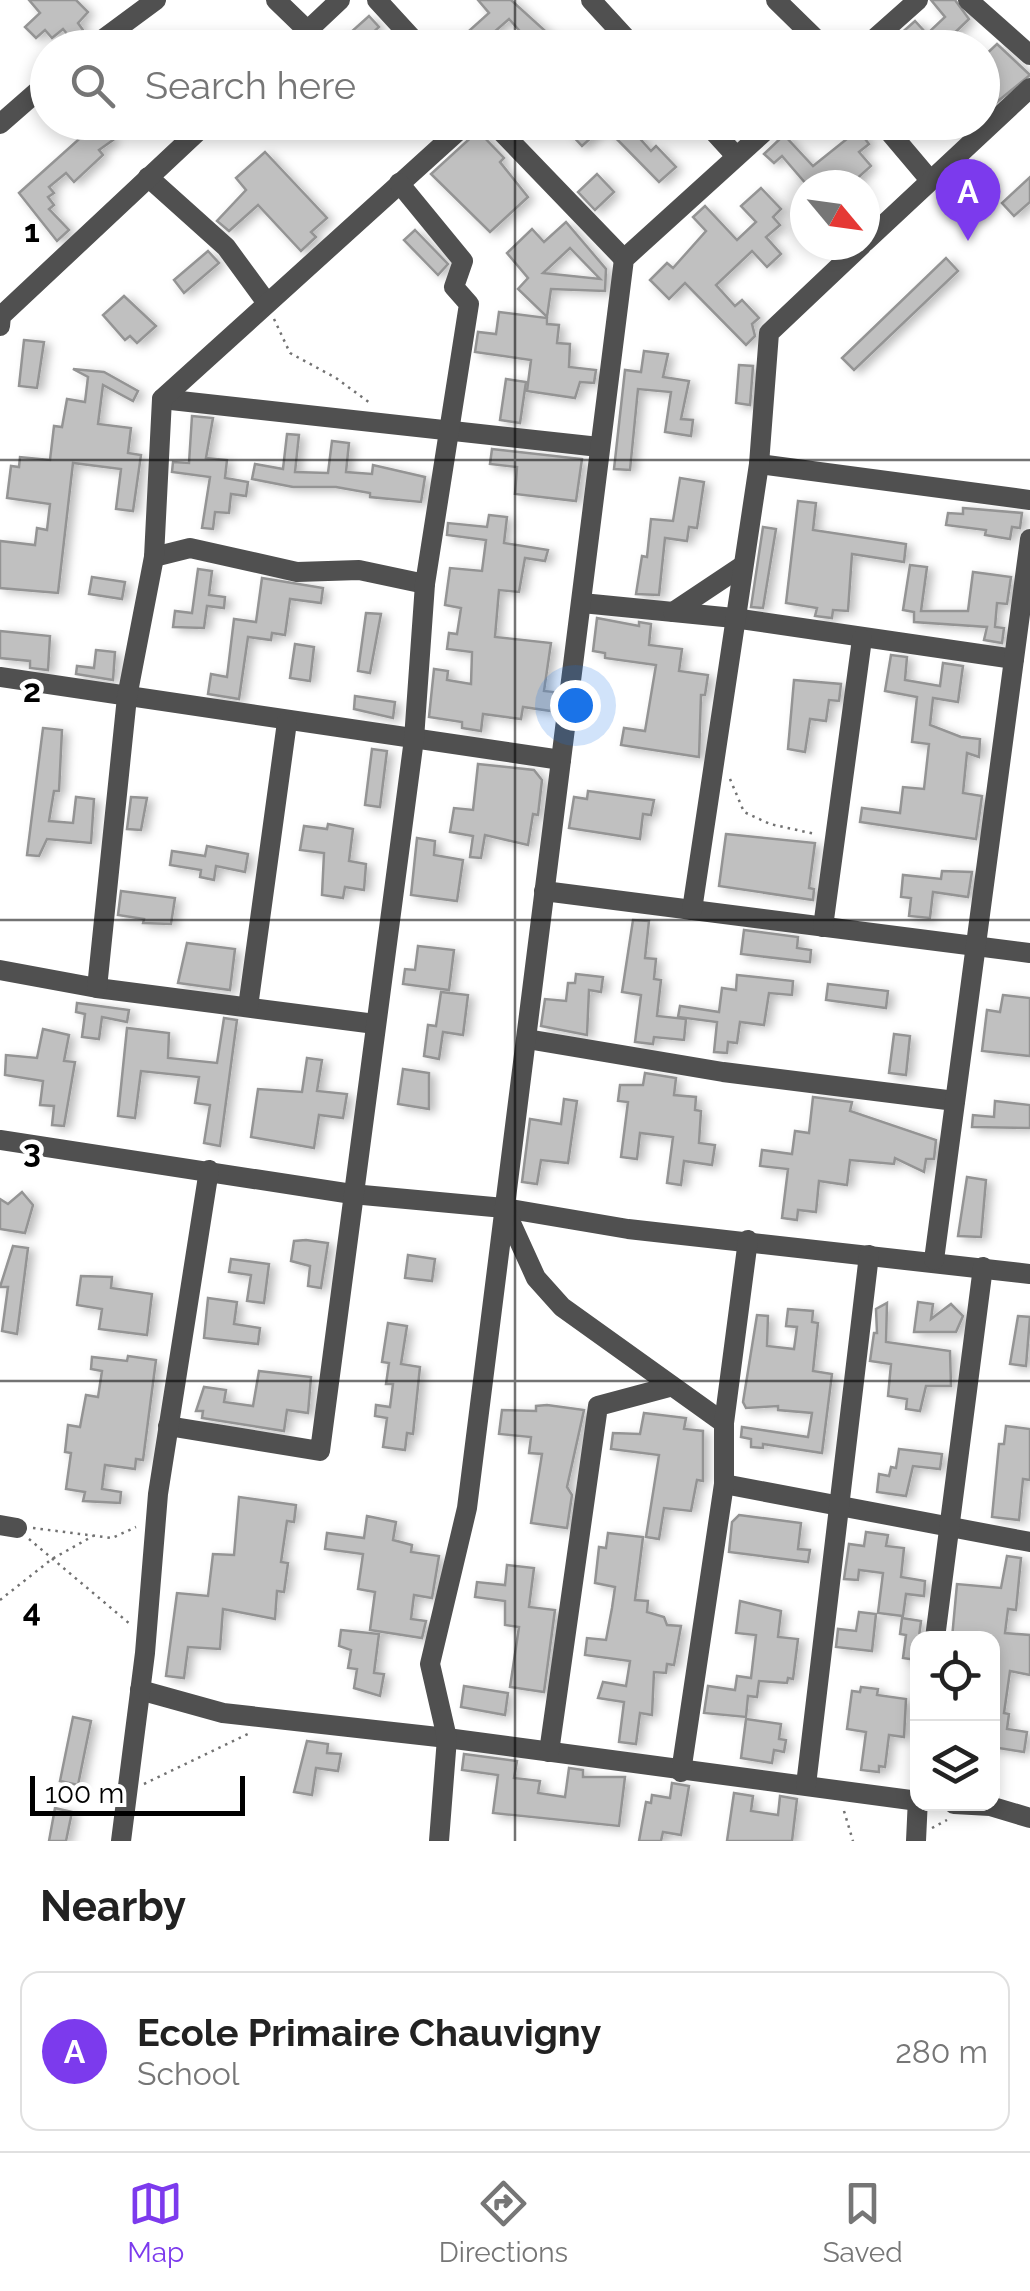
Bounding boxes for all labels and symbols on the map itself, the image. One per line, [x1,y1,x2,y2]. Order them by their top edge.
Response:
pin: A [936,158,1000,241]
north arrow [790,170,880,260]
text: 1 [24,212,40,249]
text: 2 [23,672,41,709]
your location [550,680,601,731]
text: 3 [23,1132,41,1169]
text: 4 [23,1592,41,1629]
scale bar [30,1771,245,1816]

